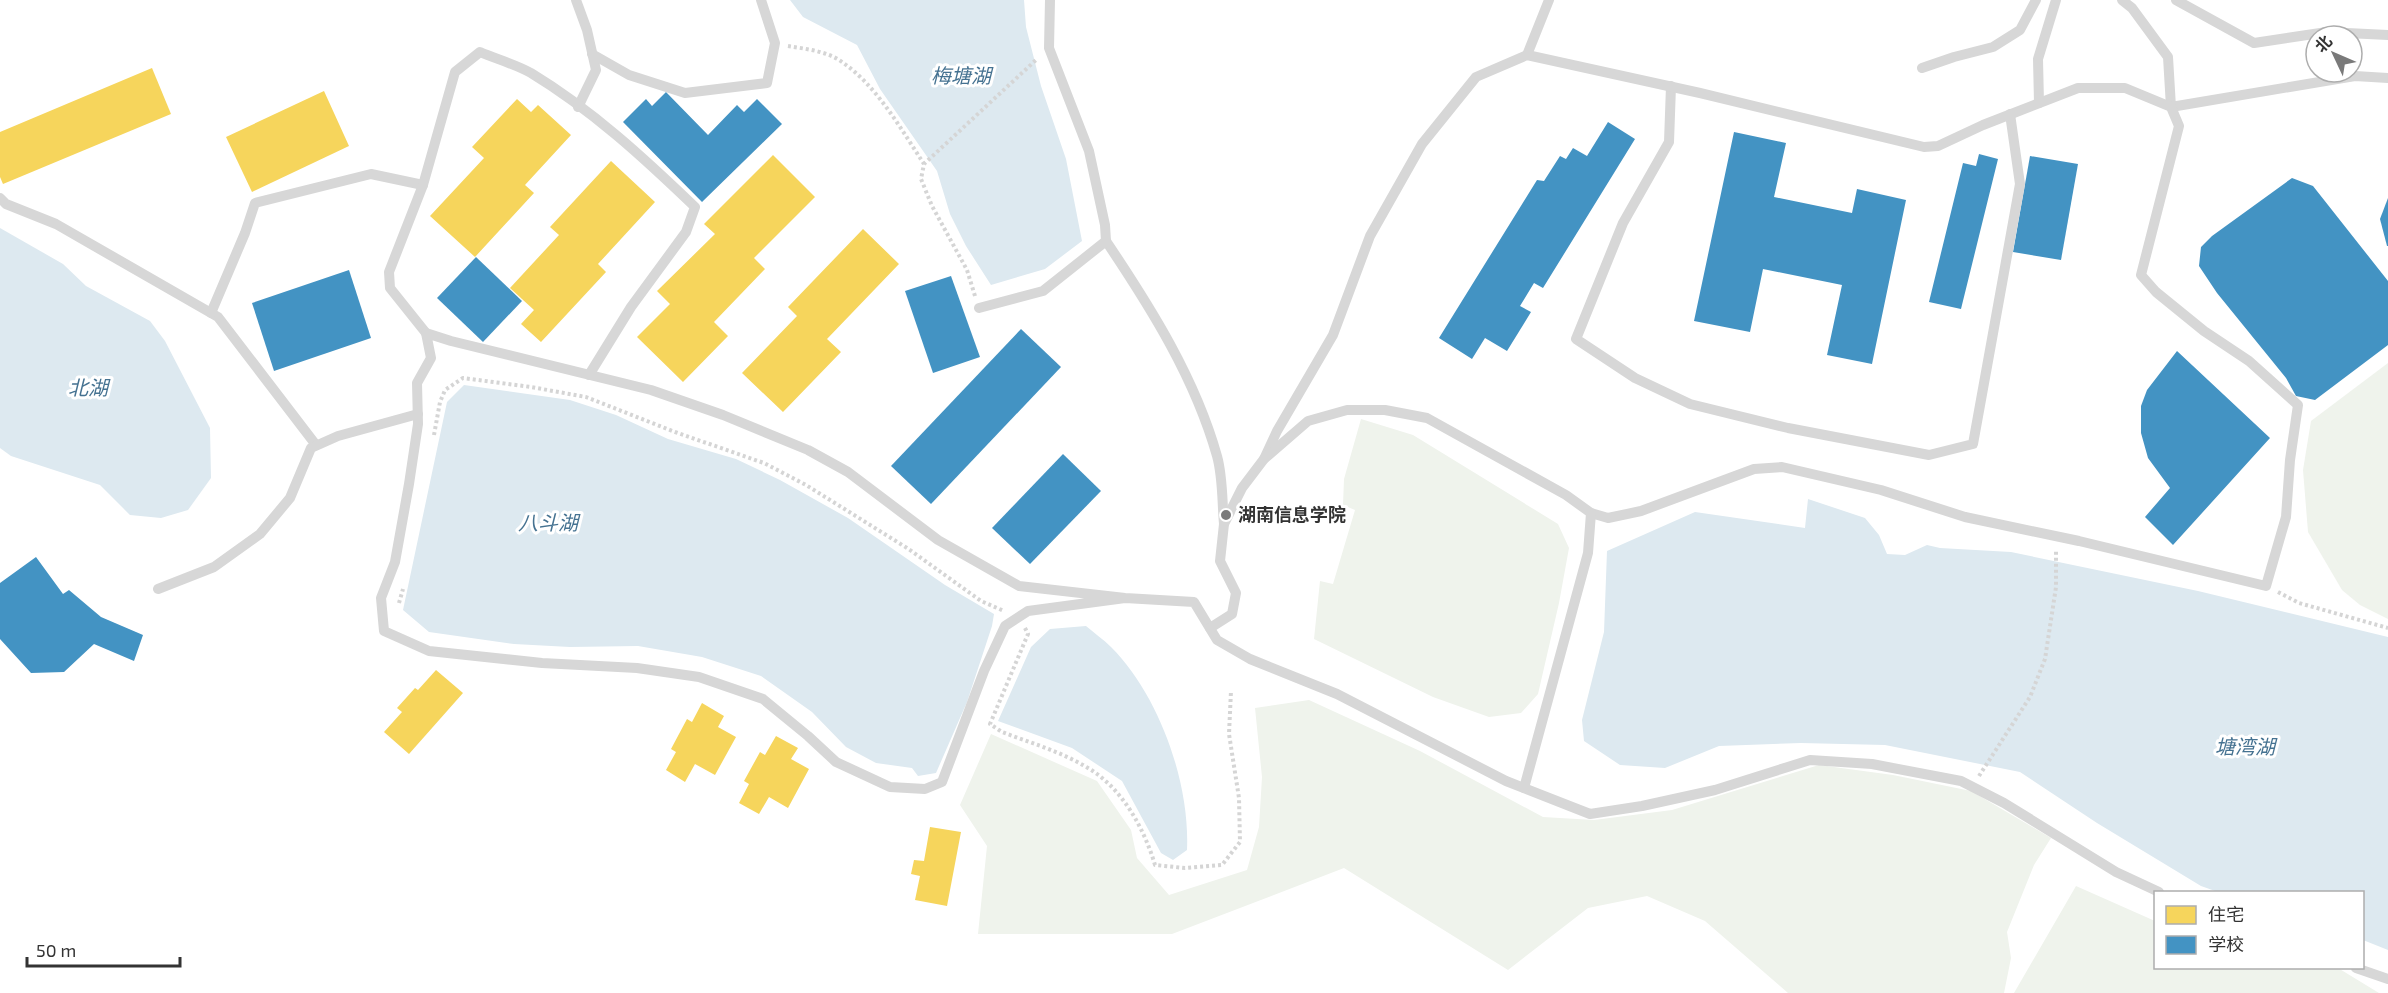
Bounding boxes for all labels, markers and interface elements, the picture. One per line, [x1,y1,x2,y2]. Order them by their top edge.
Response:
north arrow [2304,24,2364,84]
text: 北 [2310,31,2335,56]
water label: 梅塘湖 [931,63,994,87]
water label: 北湖 [68,375,111,399]
place label: 湖南信息学院 [1238,503,1346,525]
marker: 湖南信息学院 [1219,508,1233,522]
water label: 八斗湖 [518,510,581,534]
water label: 塘湾湖 [2215,734,2278,758]
legend [2154,891,2364,969]
text: 住宅 [2208,903,2244,925]
scale bar [27,930,180,968]
text: 学校 [2208,933,2244,955]
text: 50 m [36,939,76,961]

